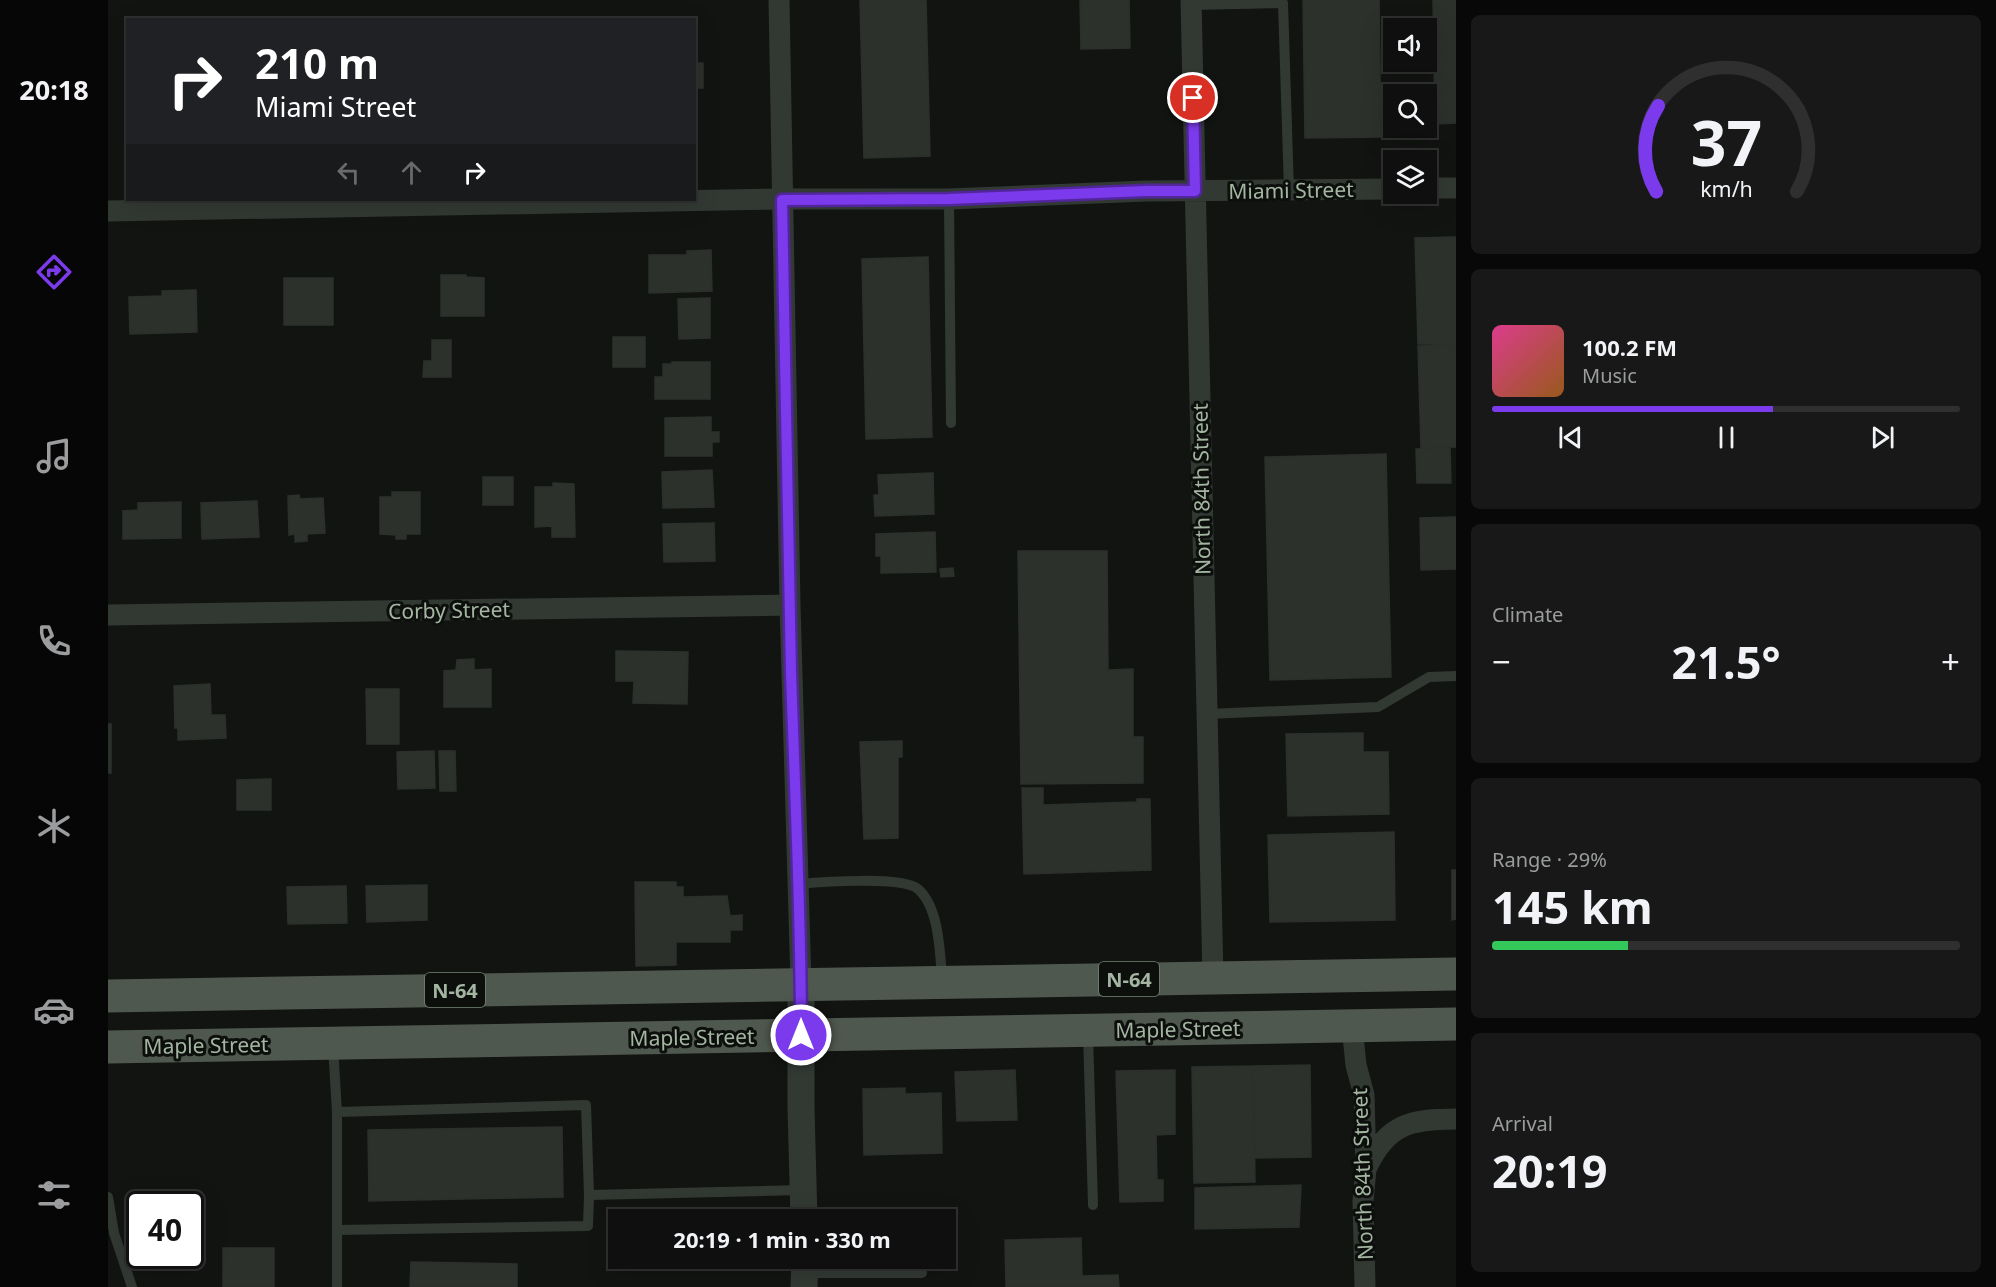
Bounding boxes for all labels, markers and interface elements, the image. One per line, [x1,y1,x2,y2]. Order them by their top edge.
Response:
map controls [1383,18,1437,204]
button: sound [1383,18,1437,72]
text: 210 m [255,34,379,91]
icon: right [156,42,234,120]
text: 20:18 [19,71,89,108]
pin [1167,72,1218,123]
icon: arrive [1176,81,1209,114]
button: search [1383,84,1437,138]
text: Miami Street [255,88,416,125]
text: 37 [1690,99,1762,184]
button: layers [1383,150,1437,204]
icon: left [332,156,365,189]
icon: ahead [395,156,428,189]
icon: right [458,156,491,189]
text: km/h [1700,174,1752,203]
street label: Miami Street [1228,175,1354,205]
icon: directions [33,251,75,293]
text: 100.2 FM [1582,332,1677,362]
text: Music [1582,362,1637,389]
street label: North 84th Street [1185,402,1216,575]
icon: previous [1554,421,1587,454]
icon: pause [1710,421,1743,454]
icon: next [1866,421,1899,454]
icon: music [33,435,75,477]
street label: Corby Street [388,595,511,625]
text: Climate [1492,601,1563,628]
icon: phone [33,620,75,662]
text: 21.5° [1672,631,1780,692]
text: − [1492,639,1511,684]
text: + [1941,639,1960,684]
icon: climate [33,805,75,847]
text: Range · 29% [1492,846,1607,873]
text: 145 km [1492,876,1653,937]
road number: N-64 [1099,962,1159,996]
road number: N-64 [425,973,485,1007]
icon: car [33,989,75,1031]
position arrow [769,1003,833,1067]
street label: Maple Street [1115,1014,1241,1044]
street label: Maple Street [629,1022,755,1052]
street label: Maple Street [143,1030,269,1060]
street label: North 84th Street [1345,1087,1379,1260]
text: Arrival [1492,1110,1553,1137]
text: 20:19 [1492,1140,1608,1201]
icon: filters [33,1174,75,1216]
speed limit sign: 40 [126,1191,204,1269]
text: 20:19 · 1 min · 330 m [673,1224,891,1254]

